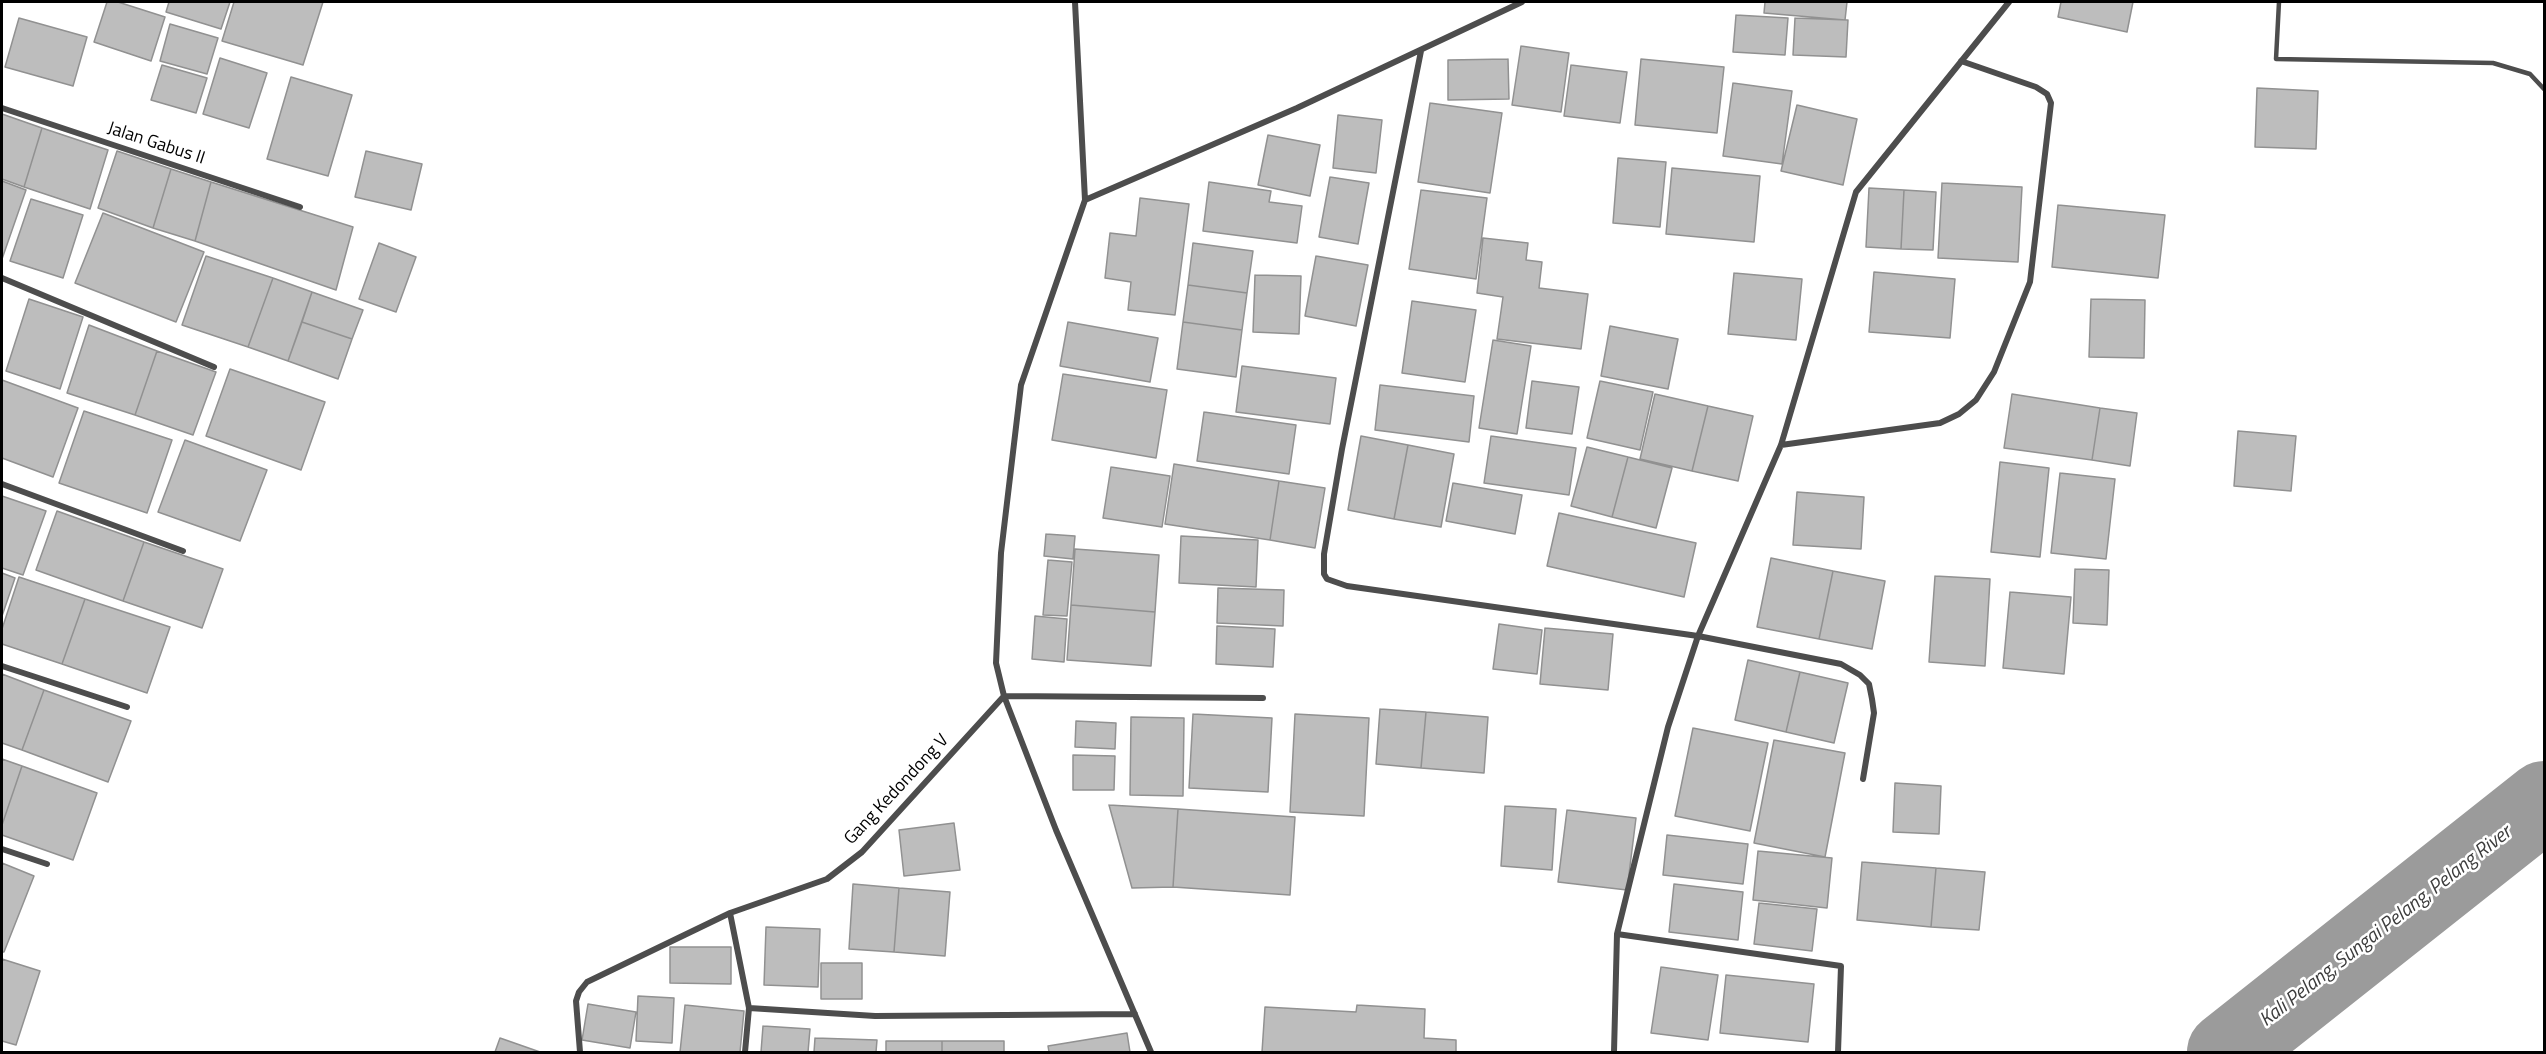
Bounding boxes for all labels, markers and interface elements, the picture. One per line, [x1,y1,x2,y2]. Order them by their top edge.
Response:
street label: Jalan Gabus II [104,118,208,170]
street label: Gang Kedondong V [840,730,954,850]
water label: Kali Pelang, Sungai Pelang, Pelang River [2255,821,2517,1033]

